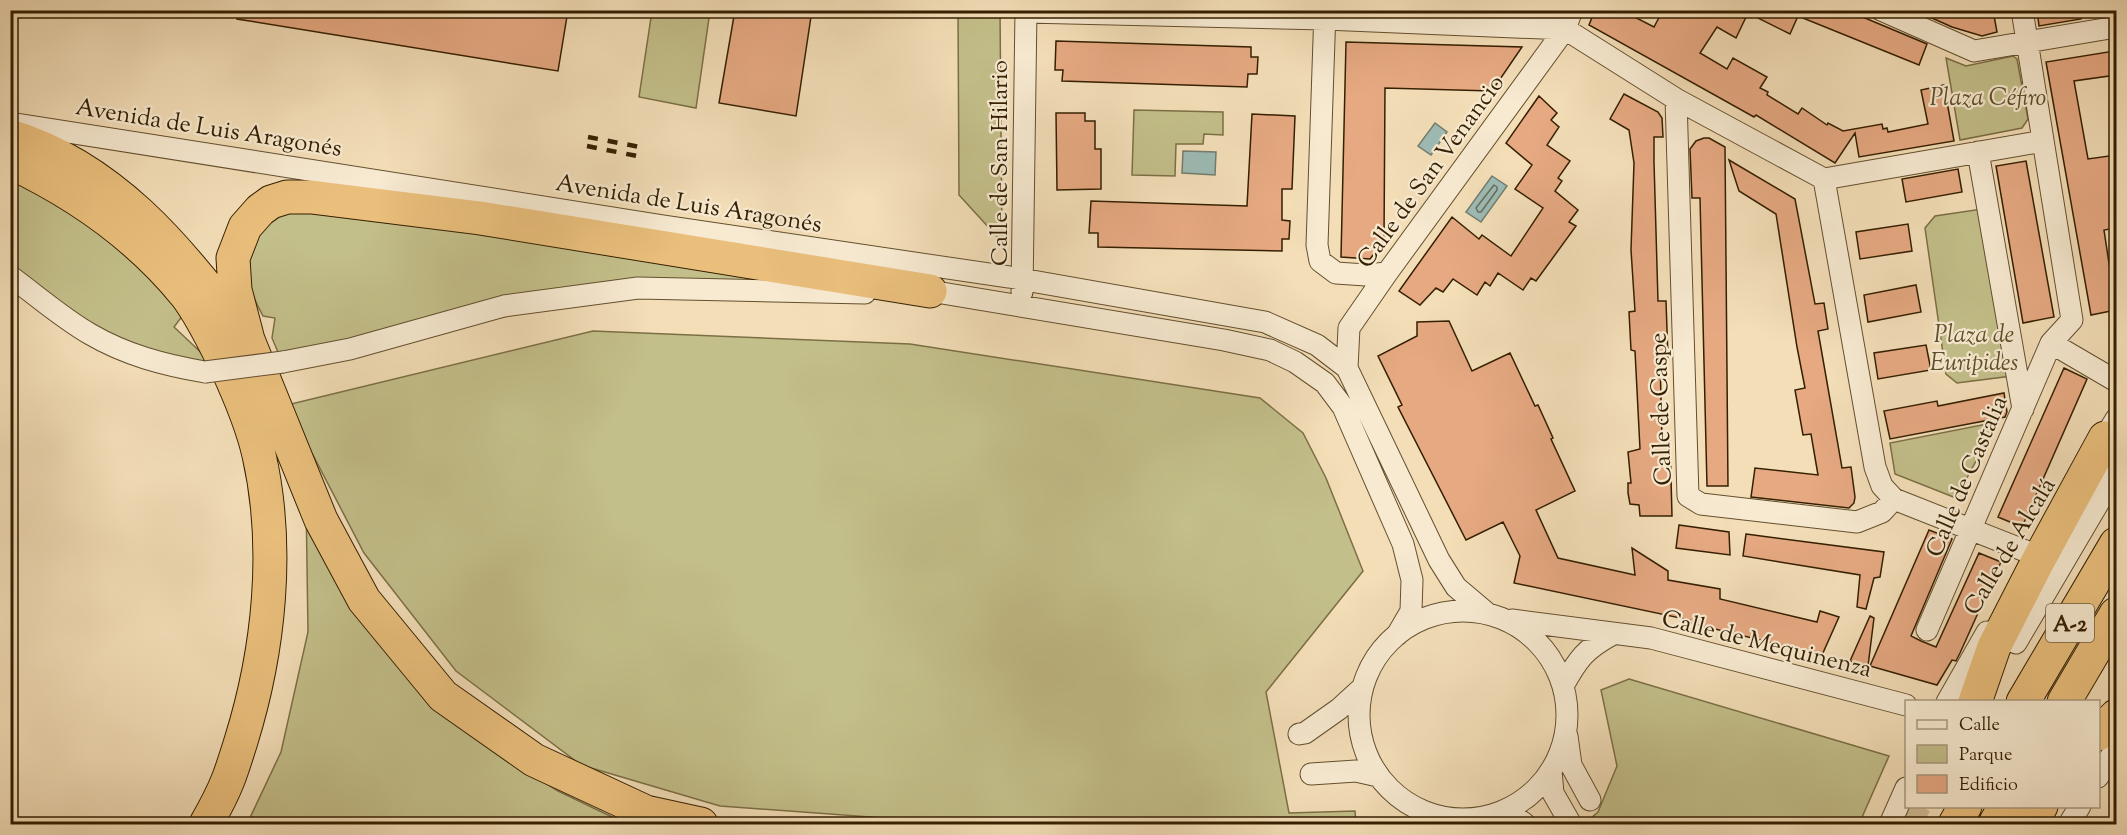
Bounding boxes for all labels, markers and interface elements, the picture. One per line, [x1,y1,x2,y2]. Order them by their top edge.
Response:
street label: Calle de San Hilario [984,60,1018,266]
street label: Calle de San Venancio [1350,68,1514,276]
park label: Plaza Céfiro [1930,82,2046,116]
street label: Avenida de Luis Aragonés [73,91,344,167]
street label: Avenida de Luis Aragonés [553,167,824,243]
park label: Plaza de Euripides [1930,319,2018,381]
street label: Calle de Caspe [1642,332,1682,486]
street label: Calle de Castalia [1918,391,2017,563]
street label: Calle de Alcalá [1956,472,2065,622]
street label: Calle de Mequinenza [1658,602,1875,687]
road number: A-2 [2046,604,2094,642]
legend [1905,700,2100,808]
text: Calle [1959,713,2000,739]
text: Parque [1959,743,2012,769]
text: Edificio [1959,773,2018,799]

